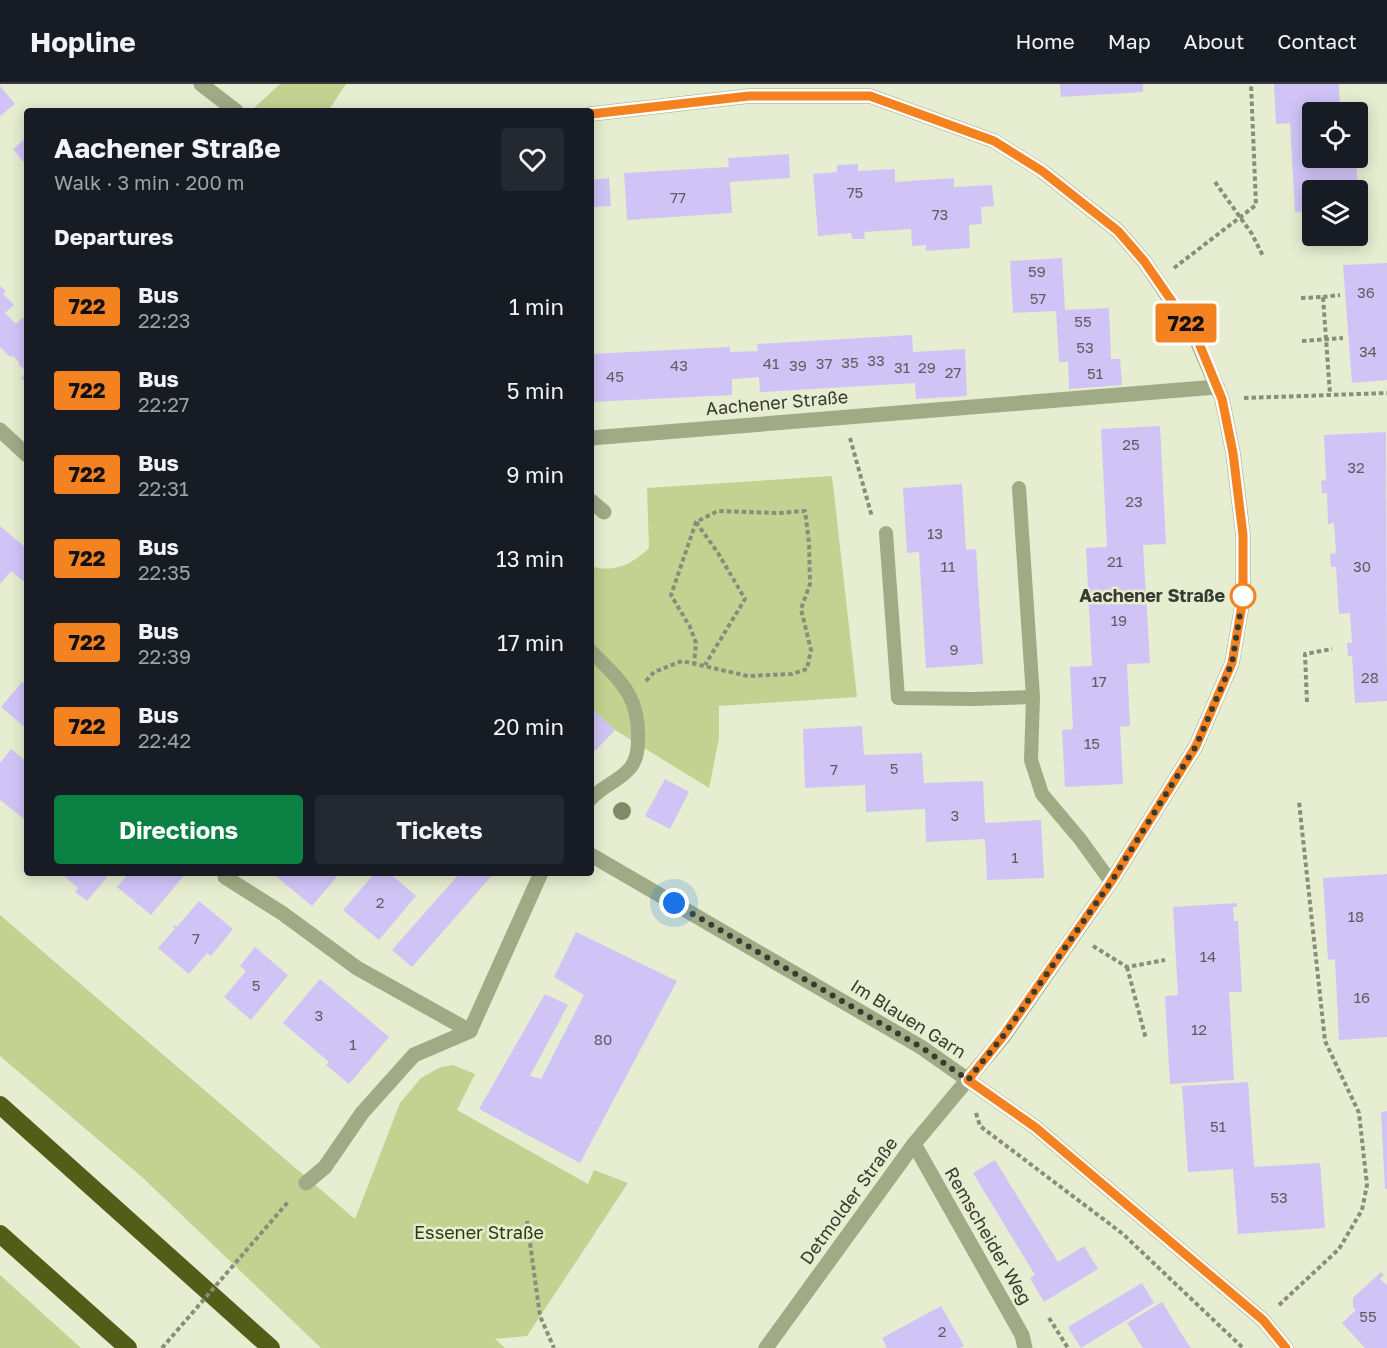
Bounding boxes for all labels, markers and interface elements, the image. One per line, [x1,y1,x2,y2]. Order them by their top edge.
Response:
text: Hopline [30,25,136,58]
text: Home [1015,28,1075,54]
text: Map [1108,28,1151,54]
text: About [1184,28,1244,54]
text: Contact [1277,28,1357,54]
map controls [1302,102,1368,246]
button: locate [1302,102,1368,168]
button: heart [501,128,564,191]
text: Aachener Straße [54,131,281,164]
text: Walk · 3 min · 200 m [54,170,245,194]
button: layers [1302,180,1368,246]
house number: 75 [847,183,863,201]
house number: 77 [670,188,686,206]
house number: 73 [932,205,948,223]
text: Departures [54,223,173,250]
house number: 59 [1028,262,1046,280]
text: Bus [138,281,179,308]
house number: 36 [1357,283,1375,301]
house number: 57 [1030,289,1046,307]
text: 722 [68,293,106,319]
text: 1 min [509,293,564,320]
line badge: 722 [1152,304,1220,342]
text: 22:23 [138,308,191,332]
text: 722 [1167,310,1205,336]
house number: 55 [1074,312,1092,330]
house number: 53 [1076,338,1094,356]
house number: 34 [1359,342,1377,360]
house number: 33 [867,351,885,369]
house number: 35 [841,353,859,371]
house number: 41 [763,354,779,372]
house number: 37 [816,354,832,372]
house number: 43 [670,356,688,374]
house number: 39 [789,356,807,374]
house number: 31 [894,358,910,376]
house number: 29 [918,358,936,376]
house number: 27 [945,363,961,381]
house number: 51 [1087,364,1103,382]
text: Bus [138,365,179,392]
house number: 45 [606,367,624,385]
text: 722 [68,377,106,403]
text: 5 min [507,377,564,404]
street label: Aachener Straße [705,385,849,419]
text: 22:27 [138,392,189,416]
house number: 25 [1122,435,1140,453]
text: Bus [138,449,179,476]
house number: 32 [1347,458,1365,476]
text: 722 [68,461,106,487]
text: 9 min [506,461,564,488]
text: 22:31 [138,476,189,500]
house number: 23 [1125,492,1143,510]
house number: 13 [927,524,943,542]
text: Bus [138,533,179,560]
text: 722 [68,545,106,571]
text: 13 min [496,545,564,572]
house number: 21 [1107,552,1123,570]
house number: 11 [941,557,955,575]
house number: 30 [1353,557,1371,575]
text: 22:35 [138,560,191,584]
marker: Aachener Straße [1230,583,1256,609]
place label: Aachener Straße [1079,584,1225,606]
house number: 19 [1111,611,1127,629]
text: Bus [138,617,179,644]
text: 722 [68,629,106,655]
text: 17 min [497,629,564,656]
house number: 9 [949,640,959,658]
text: 22:39 [138,644,191,668]
house number: 28 [1361,668,1379,686]
house number: 17 [1091,672,1107,690]
text: Bus [138,701,179,728]
text: 722 [68,713,106,739]
text: 20 min [493,713,564,740]
text: 22:42 [138,728,191,752]
house number: 15 [1084,734,1100,752]
house number: 5 [890,759,898,777]
house number: 7 [830,760,838,778]
button: Directions [54,795,303,864]
button: Tickets [315,795,564,864]
house number: 3 [951,806,959,824]
house number: 1 [1011,848,1019,866]
your location [659,888,689,918]
house number: 2 [376,893,384,911]
house number: 18 [1348,907,1364,925]
house number: 7 [192,929,200,947]
house number: 14 [1200,947,1216,965]
street label: Im Blauen Garn [847,974,970,1062]
house number: 5 [252,976,260,994]
house number: 16 [1354,988,1370,1006]
house number: 3 [315,1006,323,1024]
house number: 12 [1191,1020,1207,1038]
house number: 80 [594,1030,612,1048]
house number: 1 [349,1035,357,1053]
house number: 51 [1210,1117,1226,1135]
street label: Detmolder Straße [795,1133,902,1268]
street label: Remscheider Weg [941,1163,1037,1308]
house number: 53 [1270,1188,1288,1206]
park label: Essener Straße [414,1221,544,1243]
house number: 55 [1359,1307,1377,1325]
house number: 2 [938,1322,946,1340]

